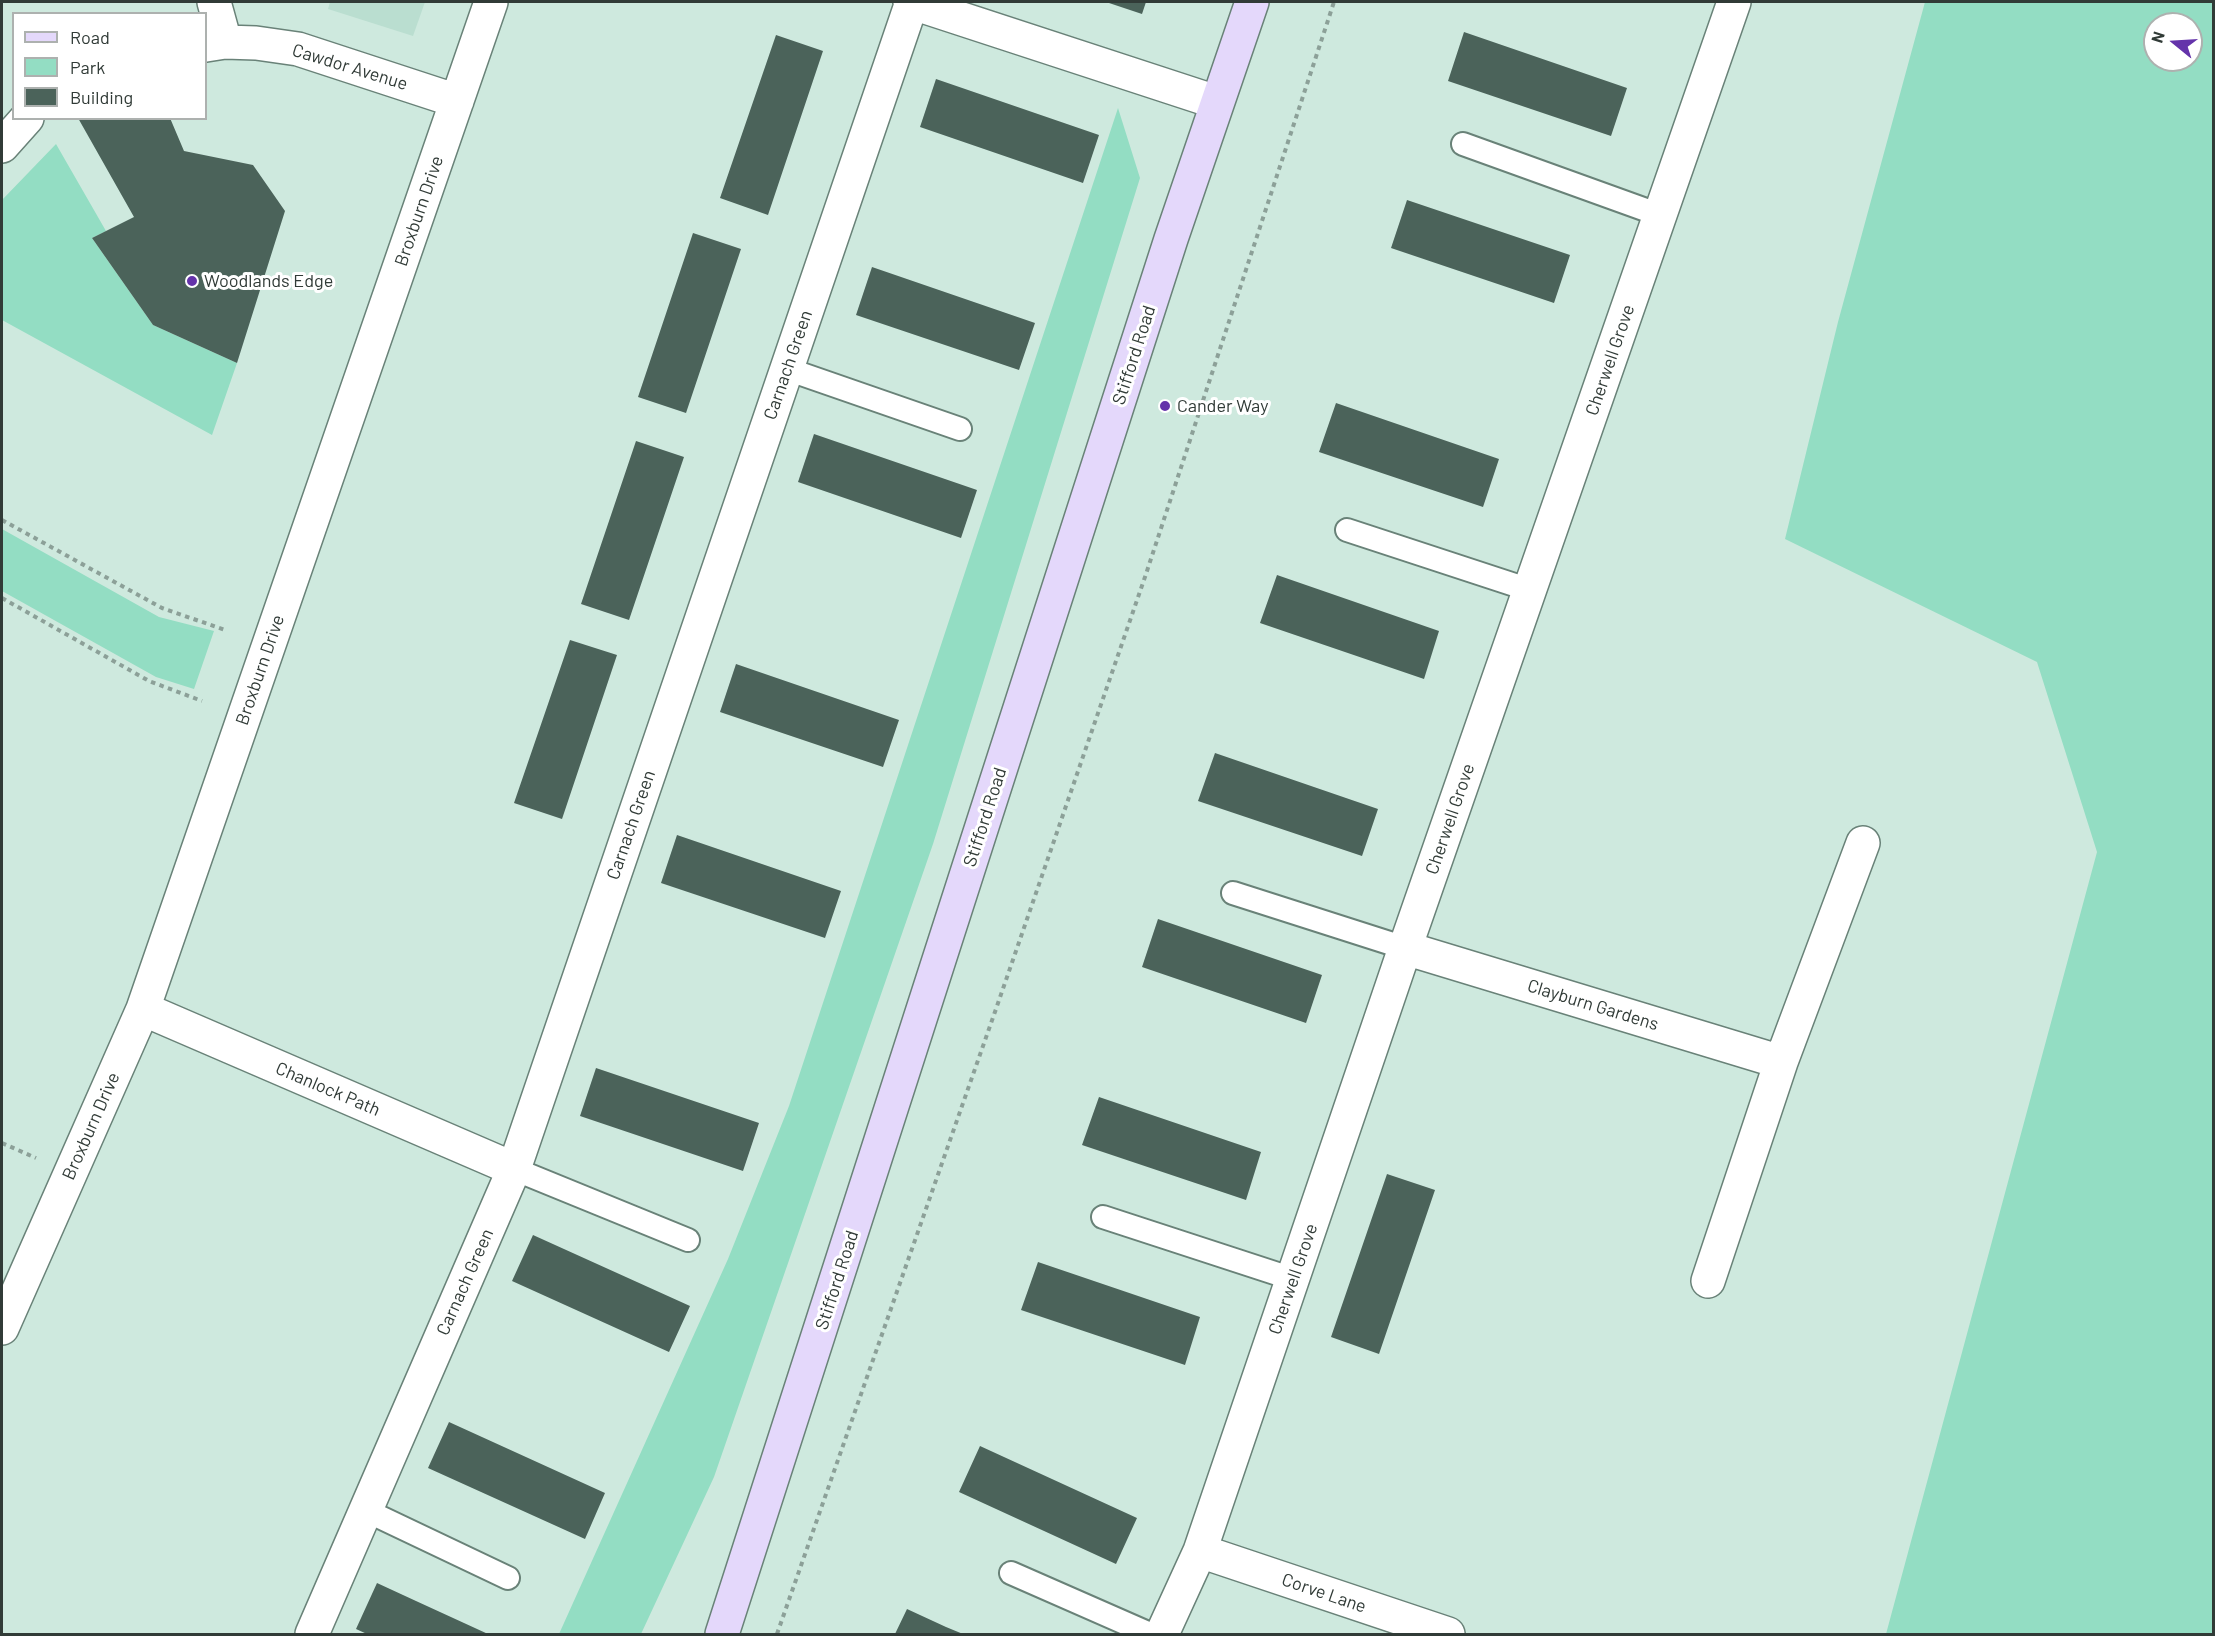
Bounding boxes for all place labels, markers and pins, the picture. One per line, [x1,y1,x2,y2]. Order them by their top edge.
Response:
place label: Woodlands Edge [204,270,333,292]
marker: Woodlands Edge [185,274,199,288]
place label: Cander Way [1177,395,1268,417]
marker: Cander Way [1158,399,1172,413]

